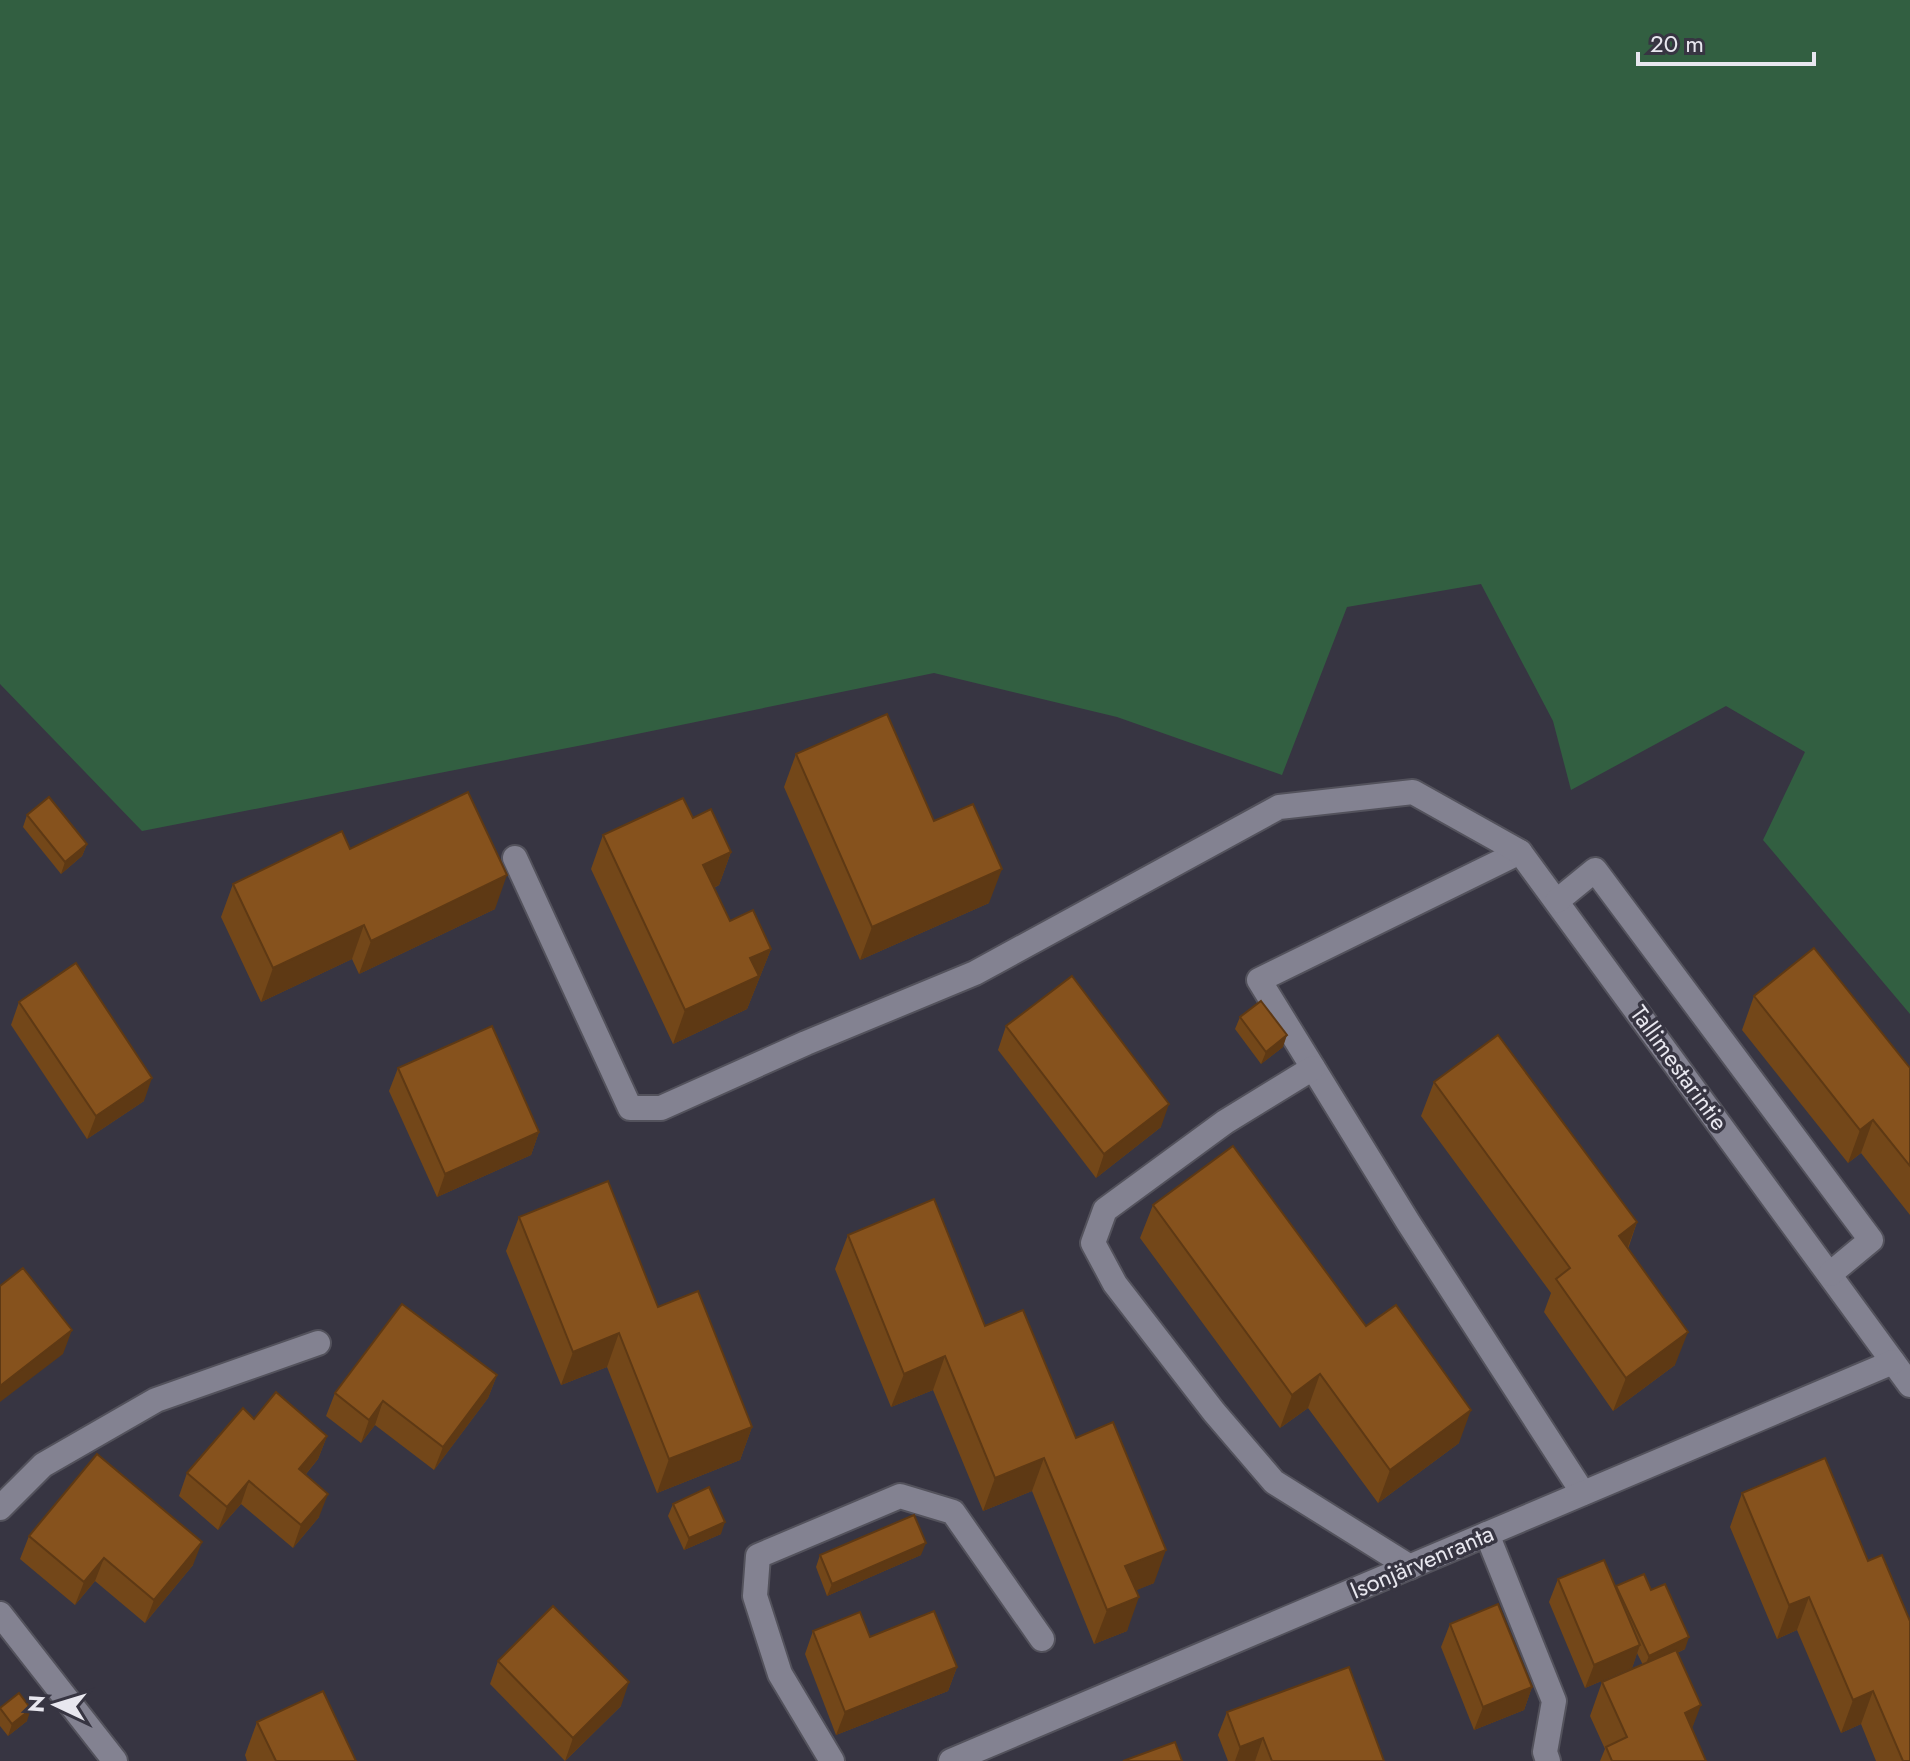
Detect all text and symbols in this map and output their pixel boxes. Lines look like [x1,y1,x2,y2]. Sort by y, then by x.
scale bar [1638,16,1814,66]
text: 20 m [1650,26,1704,61]
street label: Tallimestarintie [1622,998,1737,1137]
street label: Isonjärvenranta [1345,1516,1499,1607]
north arrow [16,1665,96,1745]
text: N [19,1694,53,1713]

